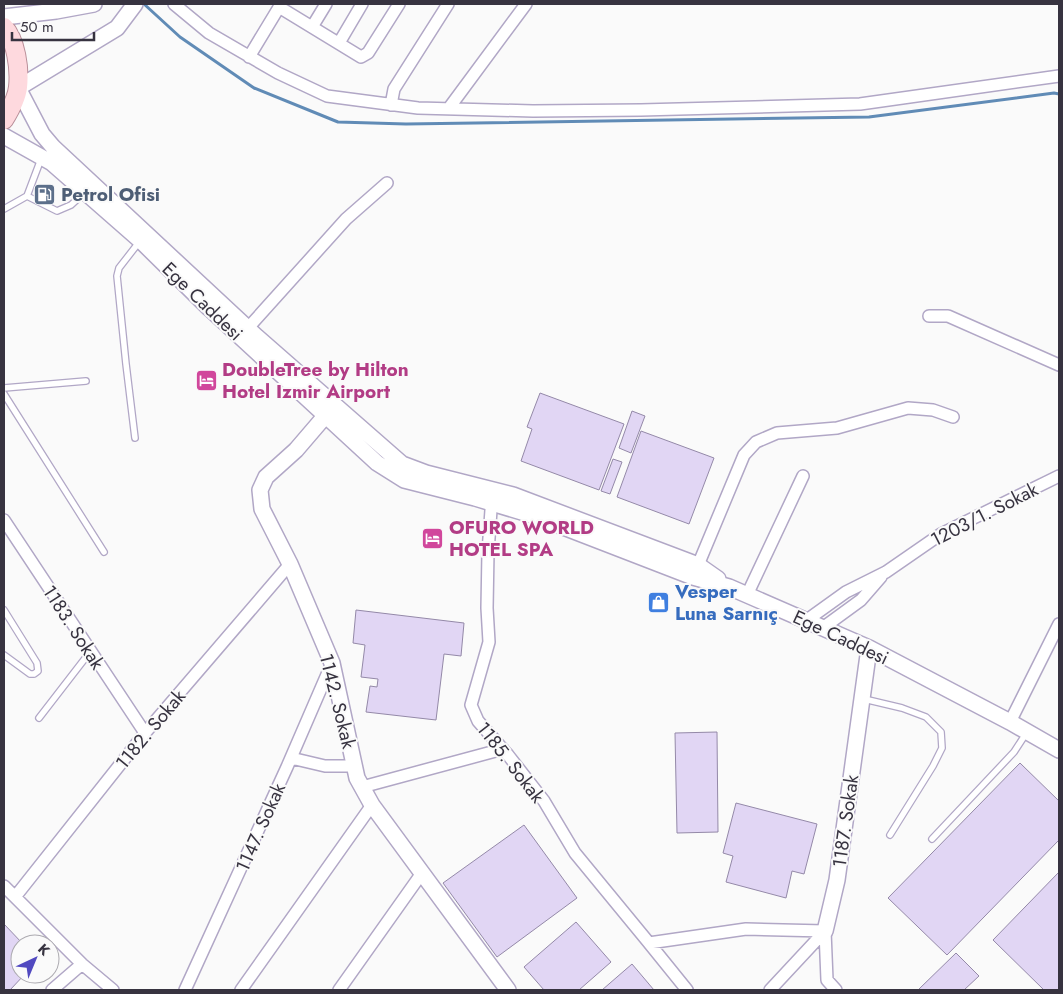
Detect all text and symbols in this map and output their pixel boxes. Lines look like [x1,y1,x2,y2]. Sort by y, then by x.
scale bar [12,10,95,42]
text: 50 m [20,16,54,38]
place label: Petrol Ofisi [61,181,160,208]
fuel station icon: Petrol Ofisi [33,182,57,206]
street label: Ege Caddesi [156,256,249,347]
place label: DoubleTree by Hilton Hotel Izmir Airport [222,356,409,405]
hotel icon: DoubleTree by Hilton Hotel Izmir Airport [194,368,218,392]
street label: 1203/1. Sokak [926,476,1043,553]
place label: OFURO WORLD HOTEL SPA [449,514,594,563]
hotel icon: OFURO WORLD HOTEL SPA [421,526,445,550]
place label: Vesper Luna Sarnıç [674,578,778,627]
street label: 1183. Sokak [36,580,111,675]
shop icon: Vesper Luna Sarnıç [647,590,671,614]
street label: Ege Caddesi [788,603,893,671]
street label: 1142. Sokak [313,651,363,752]
street label: 1182. Sokak [109,683,192,775]
street label: 1185. Sokak [470,716,551,809]
street label: 1187. Sokak [826,772,865,869]
street label: 1147. Sokak [229,778,292,876]
north arrow [10,934,60,984]
text: K [34,939,55,960]

